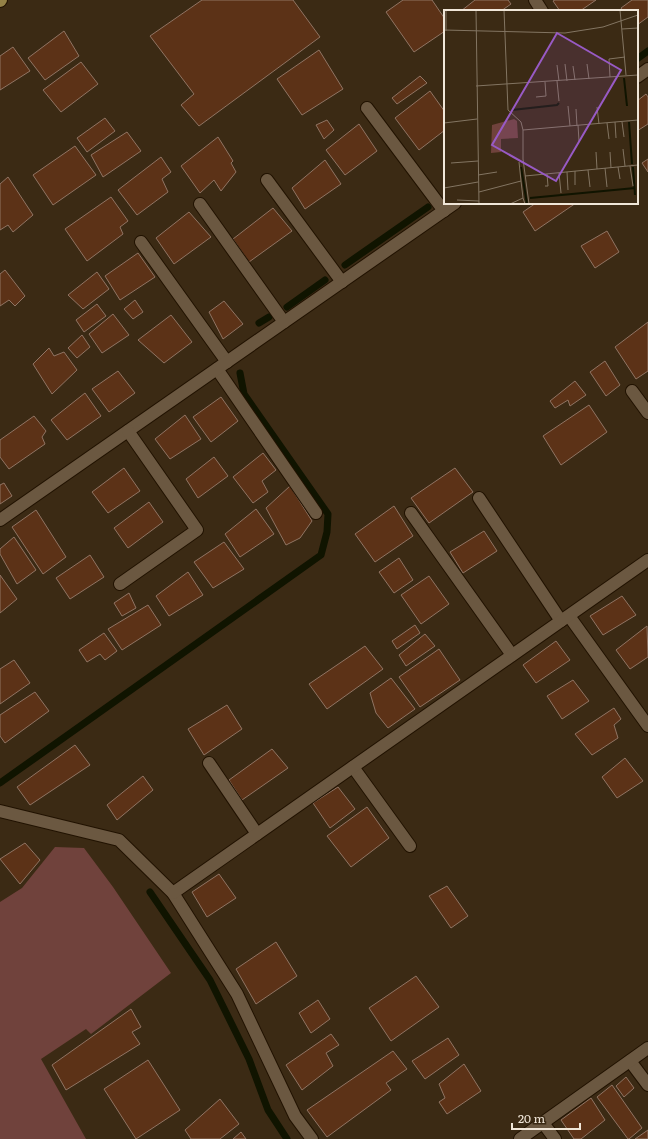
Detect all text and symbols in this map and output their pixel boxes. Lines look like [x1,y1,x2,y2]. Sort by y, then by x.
inset map [444,10,638,204]
scale bar [512,1105,580,1131]
text: 20 m [518,1109,545,1127]

